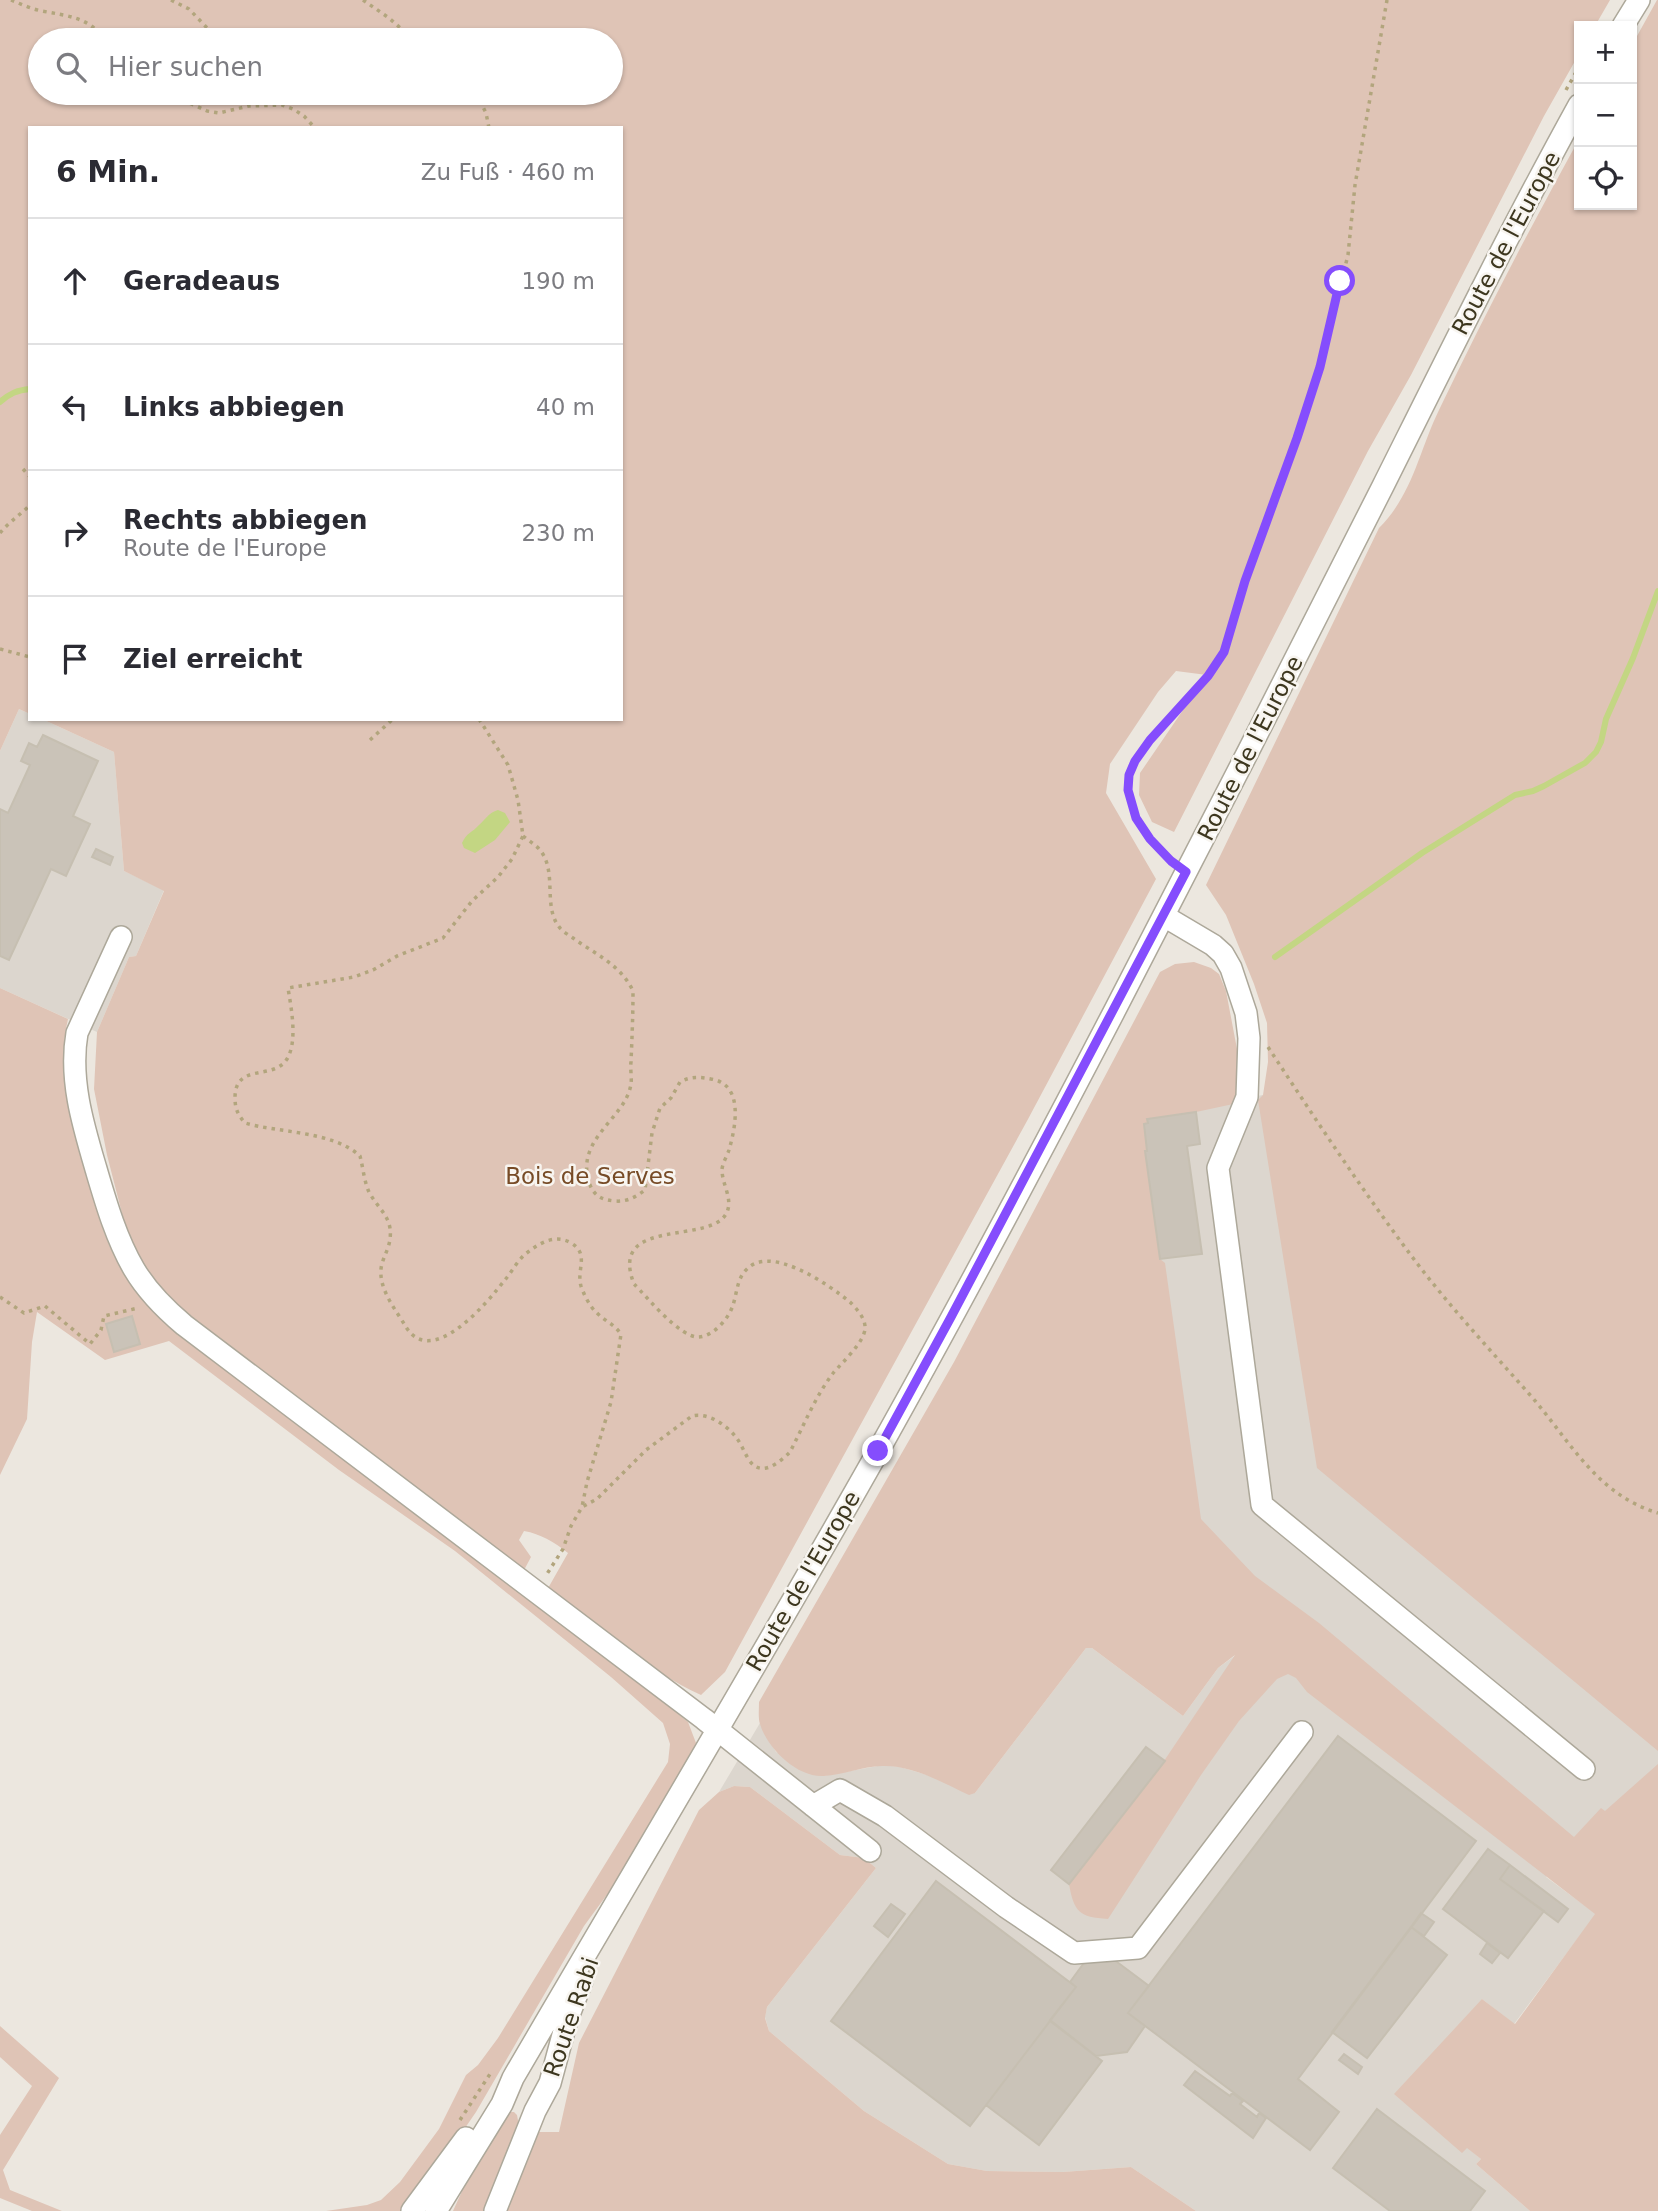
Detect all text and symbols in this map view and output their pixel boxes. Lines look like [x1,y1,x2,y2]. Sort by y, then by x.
map controls [1574,21,1637,210]
button: + [1574,21,1637,84]
search box [28,28,623,105]
icon: search [52,48,90,86]
text: Hier suchen [108,52,263,82]
button: − [1574,84,1637,147]
street label: Route de l'Europe [1447,147,1565,339]
button: locate [1574,147,1637,210]
text: 6 Min. [56,154,160,189]
text: Zu Fuß · 460 m [421,159,595,185]
icon: ahead [56,262,94,300]
route start [1324,265,1355,296]
text: Geradeaus [123,266,280,296]
text: 190 m [521,268,595,294]
icon: left [56,388,94,426]
text: Links abbiegen [123,392,345,422]
text: 40 m [536,394,595,420]
text: Rechts abbiegen [123,505,368,535]
icon: right [56,514,94,552]
text: 230 m [521,520,595,546]
text: Route de l'Europe [123,535,327,561]
icon: arrive [56,640,94,678]
text: Ziel erreicht [123,644,303,674]
street label: Route de l'Europe [1192,651,1308,845]
park label: Bois de Serves [505,1163,675,1189]
route end [862,1435,893,1466]
street label: Route de l'Europe [741,1486,865,1676]
street label: Route Rabi [538,1954,604,2080]

